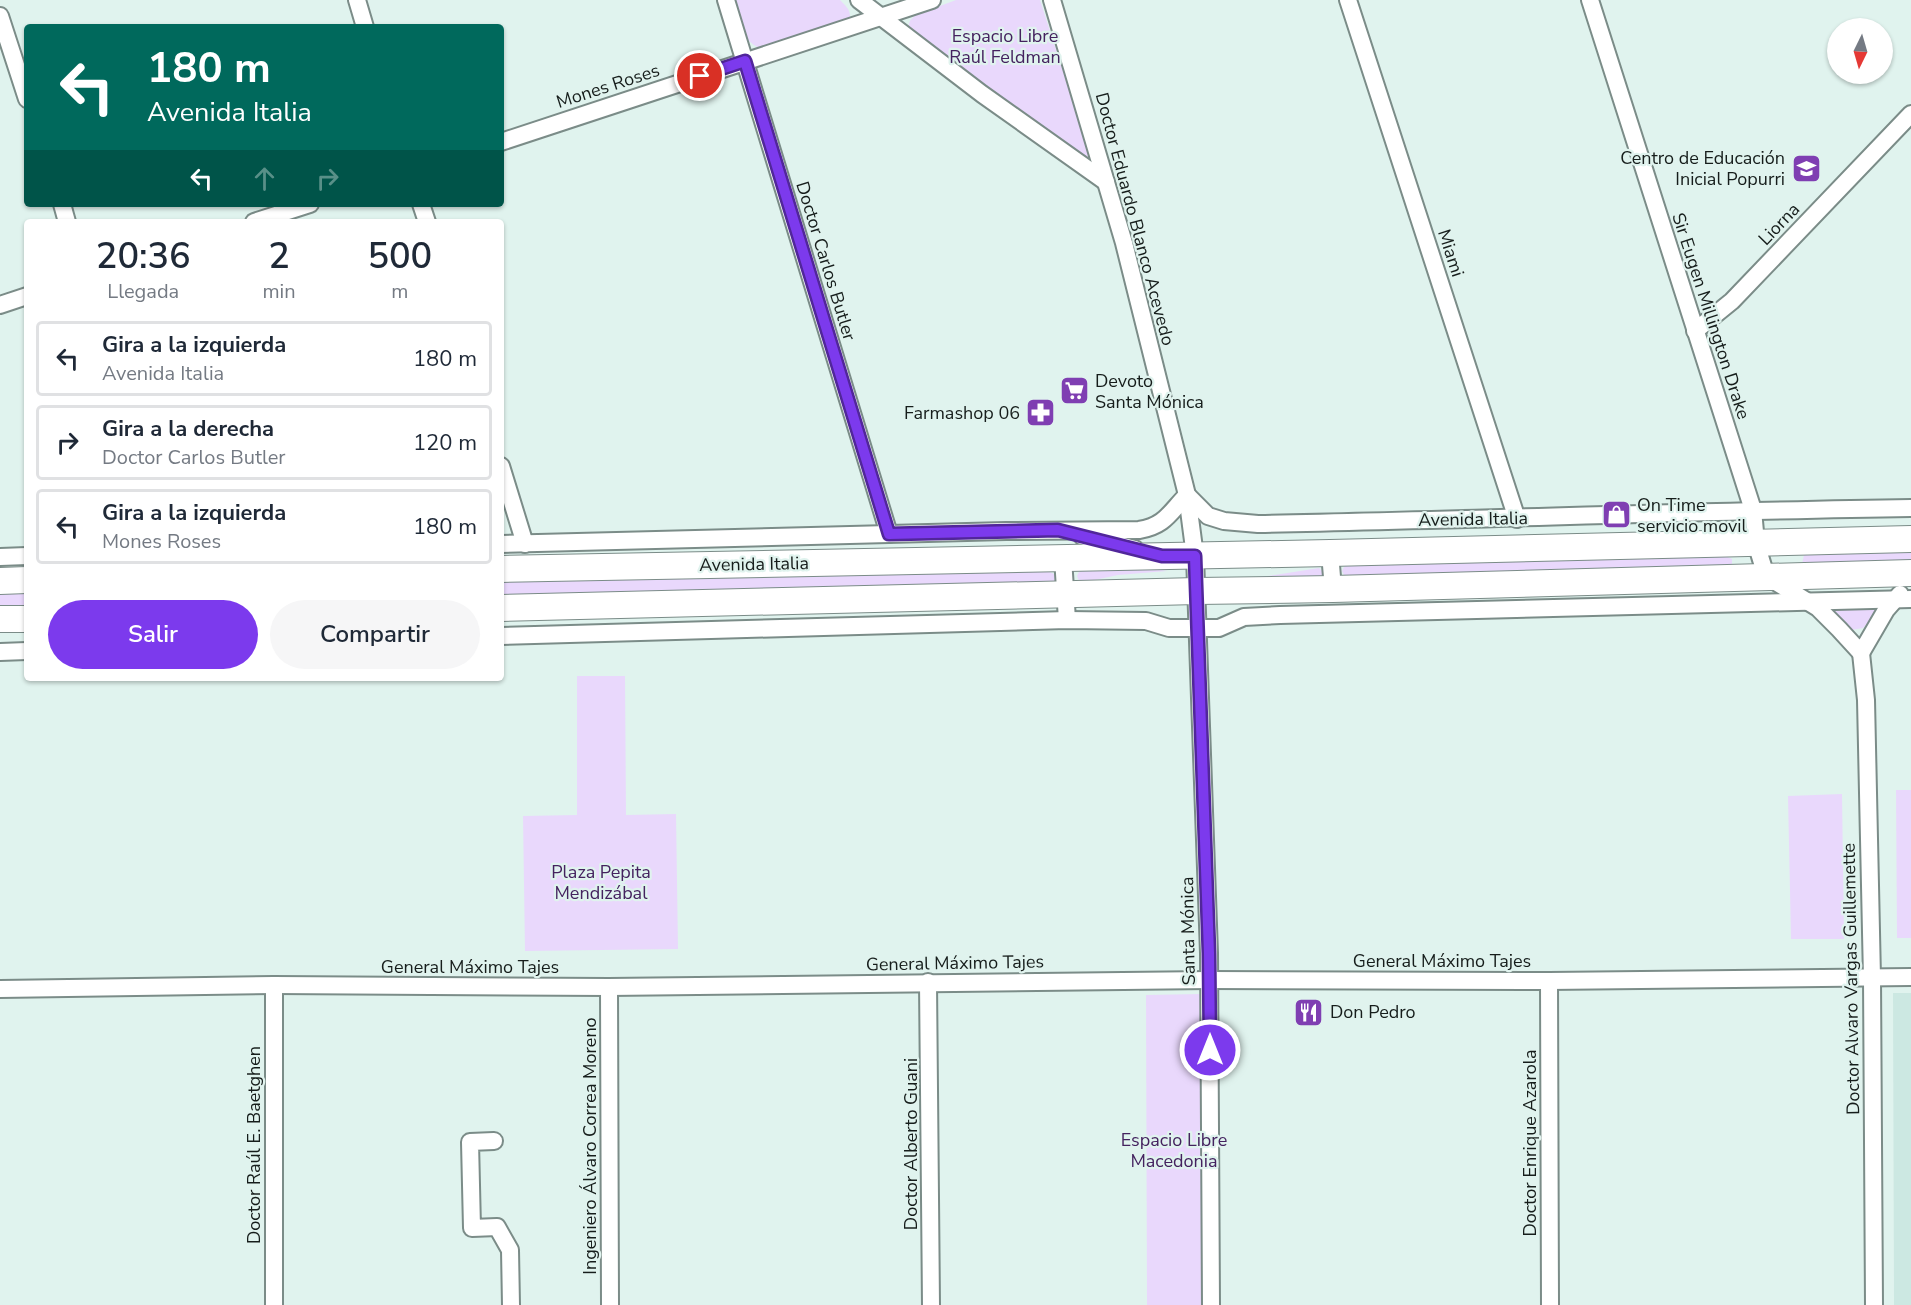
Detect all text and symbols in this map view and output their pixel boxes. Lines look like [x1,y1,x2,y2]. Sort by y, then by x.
north arrow [1827,18,1893,84]
map controls [1827,18,1893,84]
park label: Espacio Libre Raúl Feldman [949,24,1061,69]
text: 180 m [147,40,271,97]
icon: left [48,48,126,126]
pin [674,50,725,101]
street label: Mones Roses [553,58,663,114]
icon: arrive [683,59,716,92]
street label: Doctor Eduardo Blanco Acevedo [1090,90,1180,348]
text: Avenida Italia [147,94,312,131]
place label: Centro de Educación Inicial Popurri [1620,146,1785,191]
school or university icon: Centro de Educación Inicial Popurri [1790,152,1822,184]
icon: left [185,162,218,195]
icon: ahead [248,162,281,195]
icon: right [311,162,344,195]
street label: Doctor Carlos Butler [790,179,862,344]
street label: Liorna [1753,198,1805,250]
street label: Sir Eugen Millington Drake [1666,210,1756,422]
street label: Miami [1432,226,1470,280]
text: 20:36 [96,232,191,281]
text: 2 [268,232,290,281]
text: 500 [367,232,432,281]
text: Llegada [107,278,179,305]
text: min [263,278,296,305]
text: m [391,278,408,305]
text: Gira a la izquierda [102,330,286,360]
icon: left [51,342,84,375]
text: 180 m [413,344,477,374]
text: Avenida Italia [102,360,224,387]
place label: Devoto Santa Mónica [1095,369,1204,414]
supermarket icon: Devoto Santa Mónica [1058,375,1090,407]
pharmacy icon: Farmashop 06 [1025,397,1057,429]
place label: Farmashop 06 [904,401,1020,425]
text: Gira a la derecha [102,414,274,444]
icon: right [51,426,84,459]
text: 120 m [413,428,477,458]
text: Doctor Carlos Butler [102,444,286,471]
place label: On Time servicio movil [1637,493,1748,538]
text: Gira a la izquierda [102,498,286,528]
shop icon: On Time servicio movil [1600,499,1632,531]
street label: Avenida Italia [1418,506,1528,532]
icon: left [51,510,84,543]
text: 180 m [413,512,477,542]
text: Mones Roses [102,528,221,555]
street label: Avenida Italia [699,551,809,577]
button: Salir [48,600,258,669]
button: Compartir [270,600,480,669]
street label: Doctor Alvaro Vargas Guillemette [1837,843,1865,1115]
park label: Plaza Pepita Mendizábal [551,860,651,905]
street label: Santa Mónica [1175,876,1201,986]
street label: General Máximo Tajes [866,949,1044,977]
street label: General Máximo Tajes [1353,949,1531,973]
street label: General Máximo Tajes [381,955,559,979]
restaurant icon: Don Pedro [1293,996,1325,1028]
place label: Don Pedro [1330,1000,1416,1024]
street label: Ingeniero Álvaro Correa Moreno [578,1017,602,1275]
position arrow [1178,1018,1242,1082]
street label: Doctor Raúl E. Baetghen [242,1046,266,1244]
street label: Doctor Enrique Azarola [1518,1049,1542,1237]
street label: Doctor Alberto Guani [899,1058,923,1230]
park label: Espacio Libre Macedonia [1121,1128,1227,1173]

